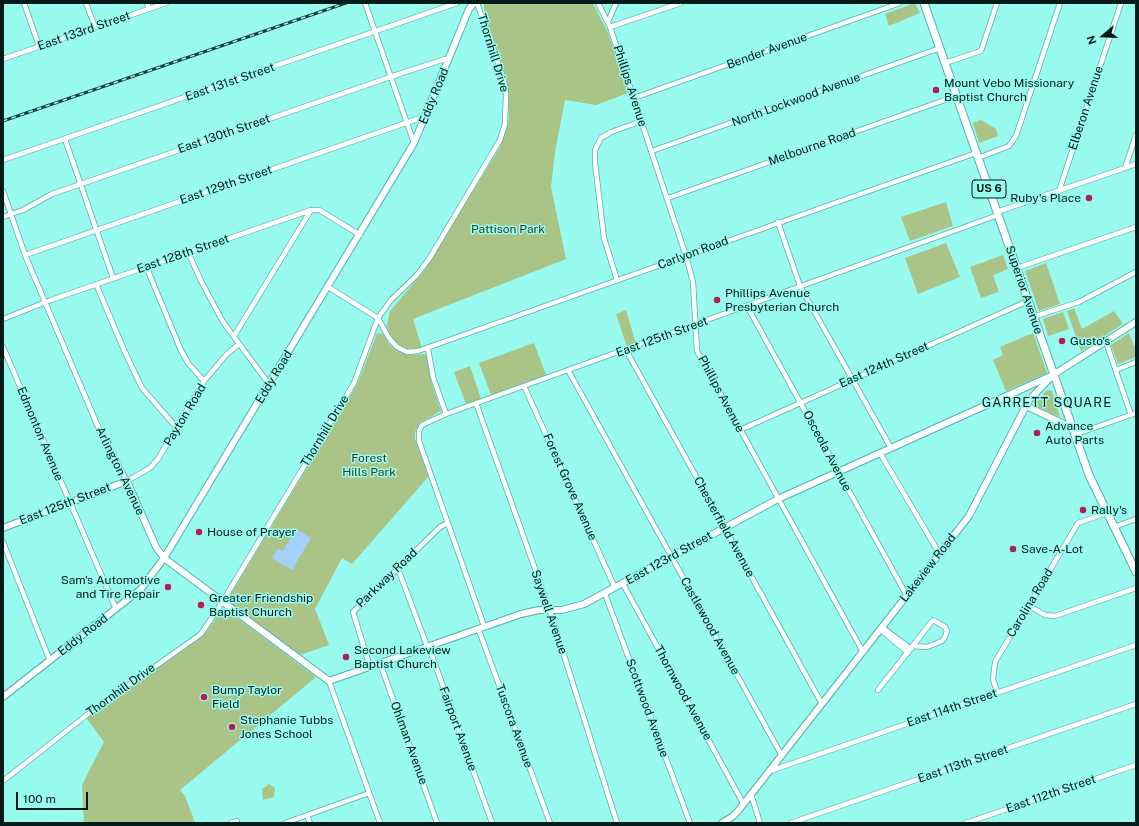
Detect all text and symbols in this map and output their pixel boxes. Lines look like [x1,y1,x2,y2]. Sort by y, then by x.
street label: East 133rd Street [36,8,132,54]
street label: Thornhill Drive [474,12,512,94]
north arrow [1083,16,1123,56]
street label: Bender Avenue [725,30,809,72]
text: N [1085,34,1099,46]
street label: Phillips Avenue [610,43,650,129]
street label: East 131st Street [184,60,276,104]
street label: Elberon Avenue [1066,64,1106,152]
street label: Eddy Road [416,66,452,126]
street label: North Lockwood Avenue [730,70,862,130]
place label: Mount Vebo Missionary Baptist Church [944,76,1074,104]
marker: Mount Vebo Missionary Baptist Church [931,85,941,95]
street label: East 130th Street [176,111,272,157]
street label: Melbourne Road [766,125,858,169]
street label: East 129th Street [178,162,274,208]
road number: US 6 [972,180,1006,198]
place label: Ruby's Place [1010,191,1081,205]
marker: Ruby's Place [1084,193,1094,203]
park label: Pattison Park [471,222,545,236]
street label: East 128th Street [135,231,231,277]
street label: Carlyon Road [656,234,730,272]
street label: Superior Avenue [1002,244,1046,336]
place label: Phillips Avenue Presbyterian Church [725,286,839,314]
marker: Phillips Avenue Presbyterian Church [712,295,722,305]
street label: East 125th Street [614,314,710,360]
place label: Gusto's [1070,334,1110,348]
marker: Gusto's [1057,336,1067,346]
street label: East 124th Street [837,339,931,391]
street label: Eddy Road [253,348,295,406]
street label: Phillips Avenue [695,353,747,435]
street label: Payton Road [161,381,209,449]
street label: Edmonton Avenue [14,385,66,483]
street label: Thornhill Drive [298,393,352,469]
district label: GARRETT SQUARE [982,395,1112,411]
street label: Osceola Avenue [800,408,854,494]
place label: Advance Auto Parts [1045,419,1104,447]
street label: Arlington Avenue [92,424,148,518]
marker: Advance Auto Parts [1032,428,1042,438]
street label: Forest Grove Avenue [540,431,600,543]
park label: Forest Hills Park [342,451,396,479]
street label: Chesterfield Avenue [690,474,758,580]
street label: East 125th Street [17,480,113,528]
place label: Rally's [1091,503,1127,517]
marker: Rally's [1078,505,1088,515]
place label: House of Prayer [207,525,296,539]
marker: House of Prayer [194,527,204,537]
street label: East 123rd Street [623,528,715,588]
street label: Lakeview Road [897,531,959,605]
place label: Save-A-Lot [1021,542,1083,556]
marker: Save-A-Lot [1008,544,1018,554]
street label: Parkway Road [354,545,420,611]
street label: Carolina Road [1004,566,1056,640]
street label: Saywell Avenue [528,568,570,656]
place label: Sam's Automotive and Tire Repair [61,573,160,601]
street label: Castlewood Avenue [677,575,743,677]
marker: Sam's Automotive and Tire Repair [163,582,173,592]
place label: Greater Friendship Baptist Church [209,591,313,619]
marker: Greater Friendship Baptist Church [196,600,206,610]
street label: Eddy Road [55,611,111,659]
place label: Second Lakeview Baptist Church [354,643,451,671]
street label: Thornwood Avenue [651,643,715,743]
marker: Second Lakeview Baptist Church [341,652,351,662]
street label: Scottwood Avenue [622,657,672,759]
street label: Thornhill Drive [84,660,158,720]
street label: Tuscora Avenue [492,682,536,770]
place label: Bump Taylor Field [212,683,282,711]
street label: Fairport Avenue [436,685,480,773]
street label: East 114th Street [905,686,999,730]
marker: Bump Taylor Field [199,692,209,702]
street label: Ohlman Avenue [387,700,431,786]
place label: Stephanie Tubbs Jones School [240,713,333,741]
marker: Stephanie Tubbs Jones School [227,722,237,732]
street label: East 113th Street [916,742,1010,786]
street label: East 112th Street [1004,772,1098,816]
scale bar [18,784,90,810]
text: 100 m [23,792,56,806]

